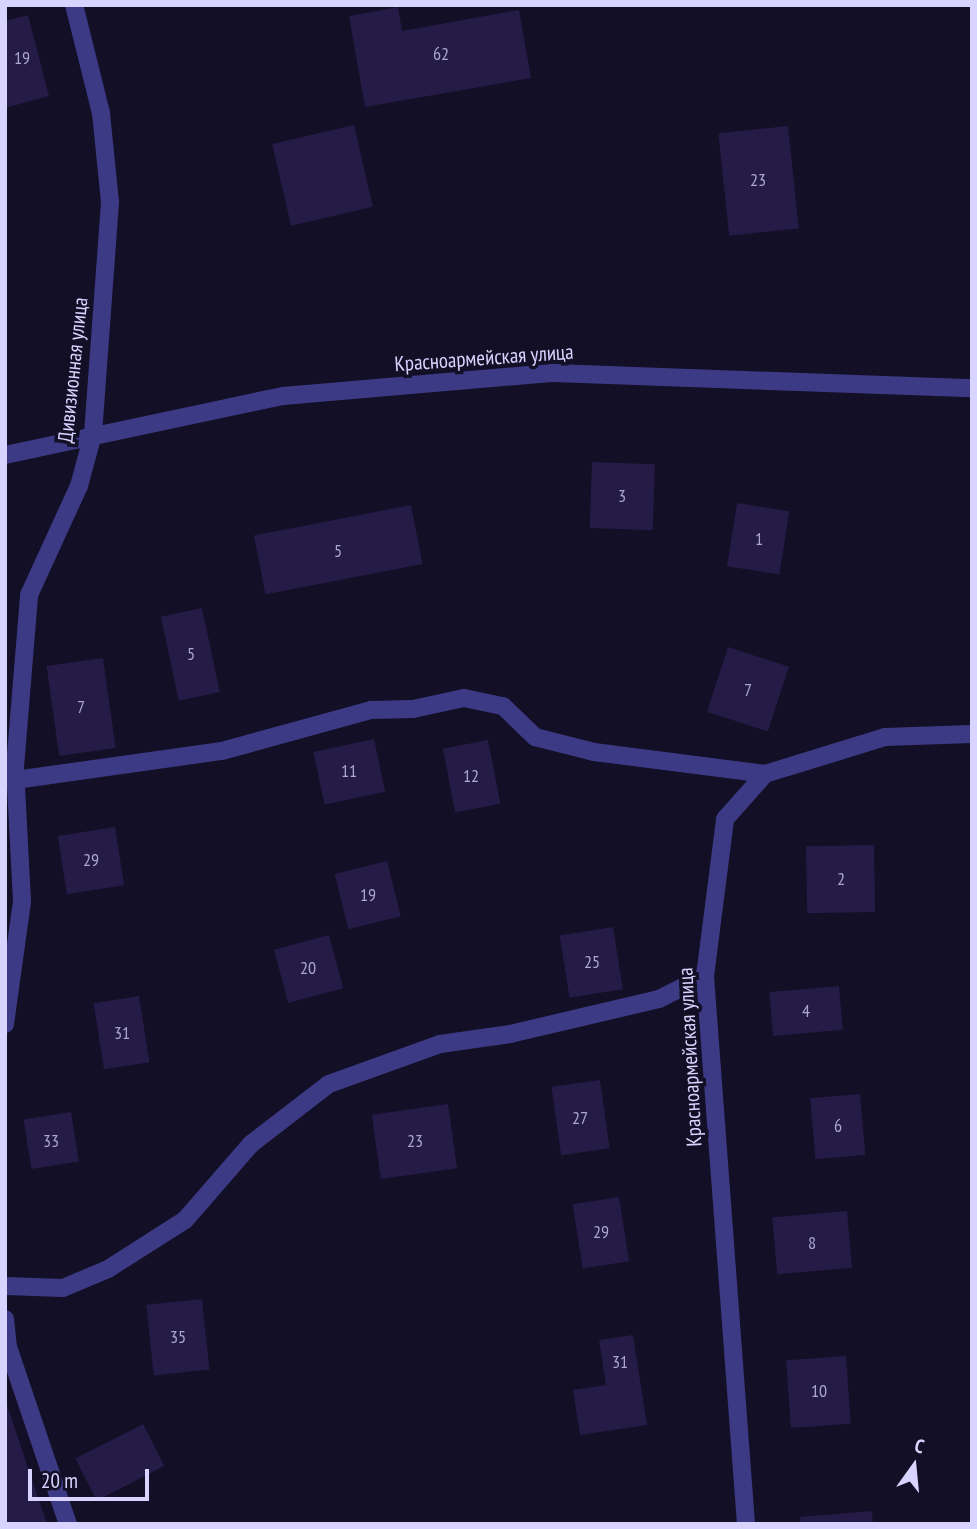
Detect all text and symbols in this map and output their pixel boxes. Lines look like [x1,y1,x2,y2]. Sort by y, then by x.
house number: 62 [433,43,449,65]
house number: 19 [14,47,30,69]
house number: 23 [750,169,766,191]
street label: Дивизионная улица [53,296,93,444]
street label: Красноармейская улица [394,339,574,377]
house number: 3 [618,485,626,507]
house number: 1 [755,528,763,550]
house number: 5 [334,540,342,562]
house number: 5 [187,643,195,665]
house number: 7 [744,679,752,701]
house number: 7 [77,696,85,718]
house number: 11 [341,760,357,782]
house number: 12 [463,765,479,787]
house number: 29 [83,849,99,871]
house number: 2 [837,868,845,890]
house number: 19 [360,884,376,906]
house number: 25 [584,951,600,973]
house number: 20 [300,957,316,979]
street label: Красноармейская улица [673,967,707,1147]
house number: 4 [802,1000,810,1022]
house number: 31 [114,1022,130,1044]
house number: 27 [572,1107,588,1129]
house number: 6 [834,1115,842,1137]
house number: 33 [43,1130,59,1152]
house number: 23 [407,1130,423,1152]
house number: 29 [593,1221,609,1243]
house number: 8 [808,1232,816,1254]
house number: 35 [170,1326,186,1348]
house number: 31 [612,1351,628,1373]
house number: 10 [811,1380,827,1402]
north arrow [879,1431,949,1501]
text: С [912,1433,927,1458]
scale bar [32,1456,152,1500]
text: 20 m [41,1467,78,1494]

